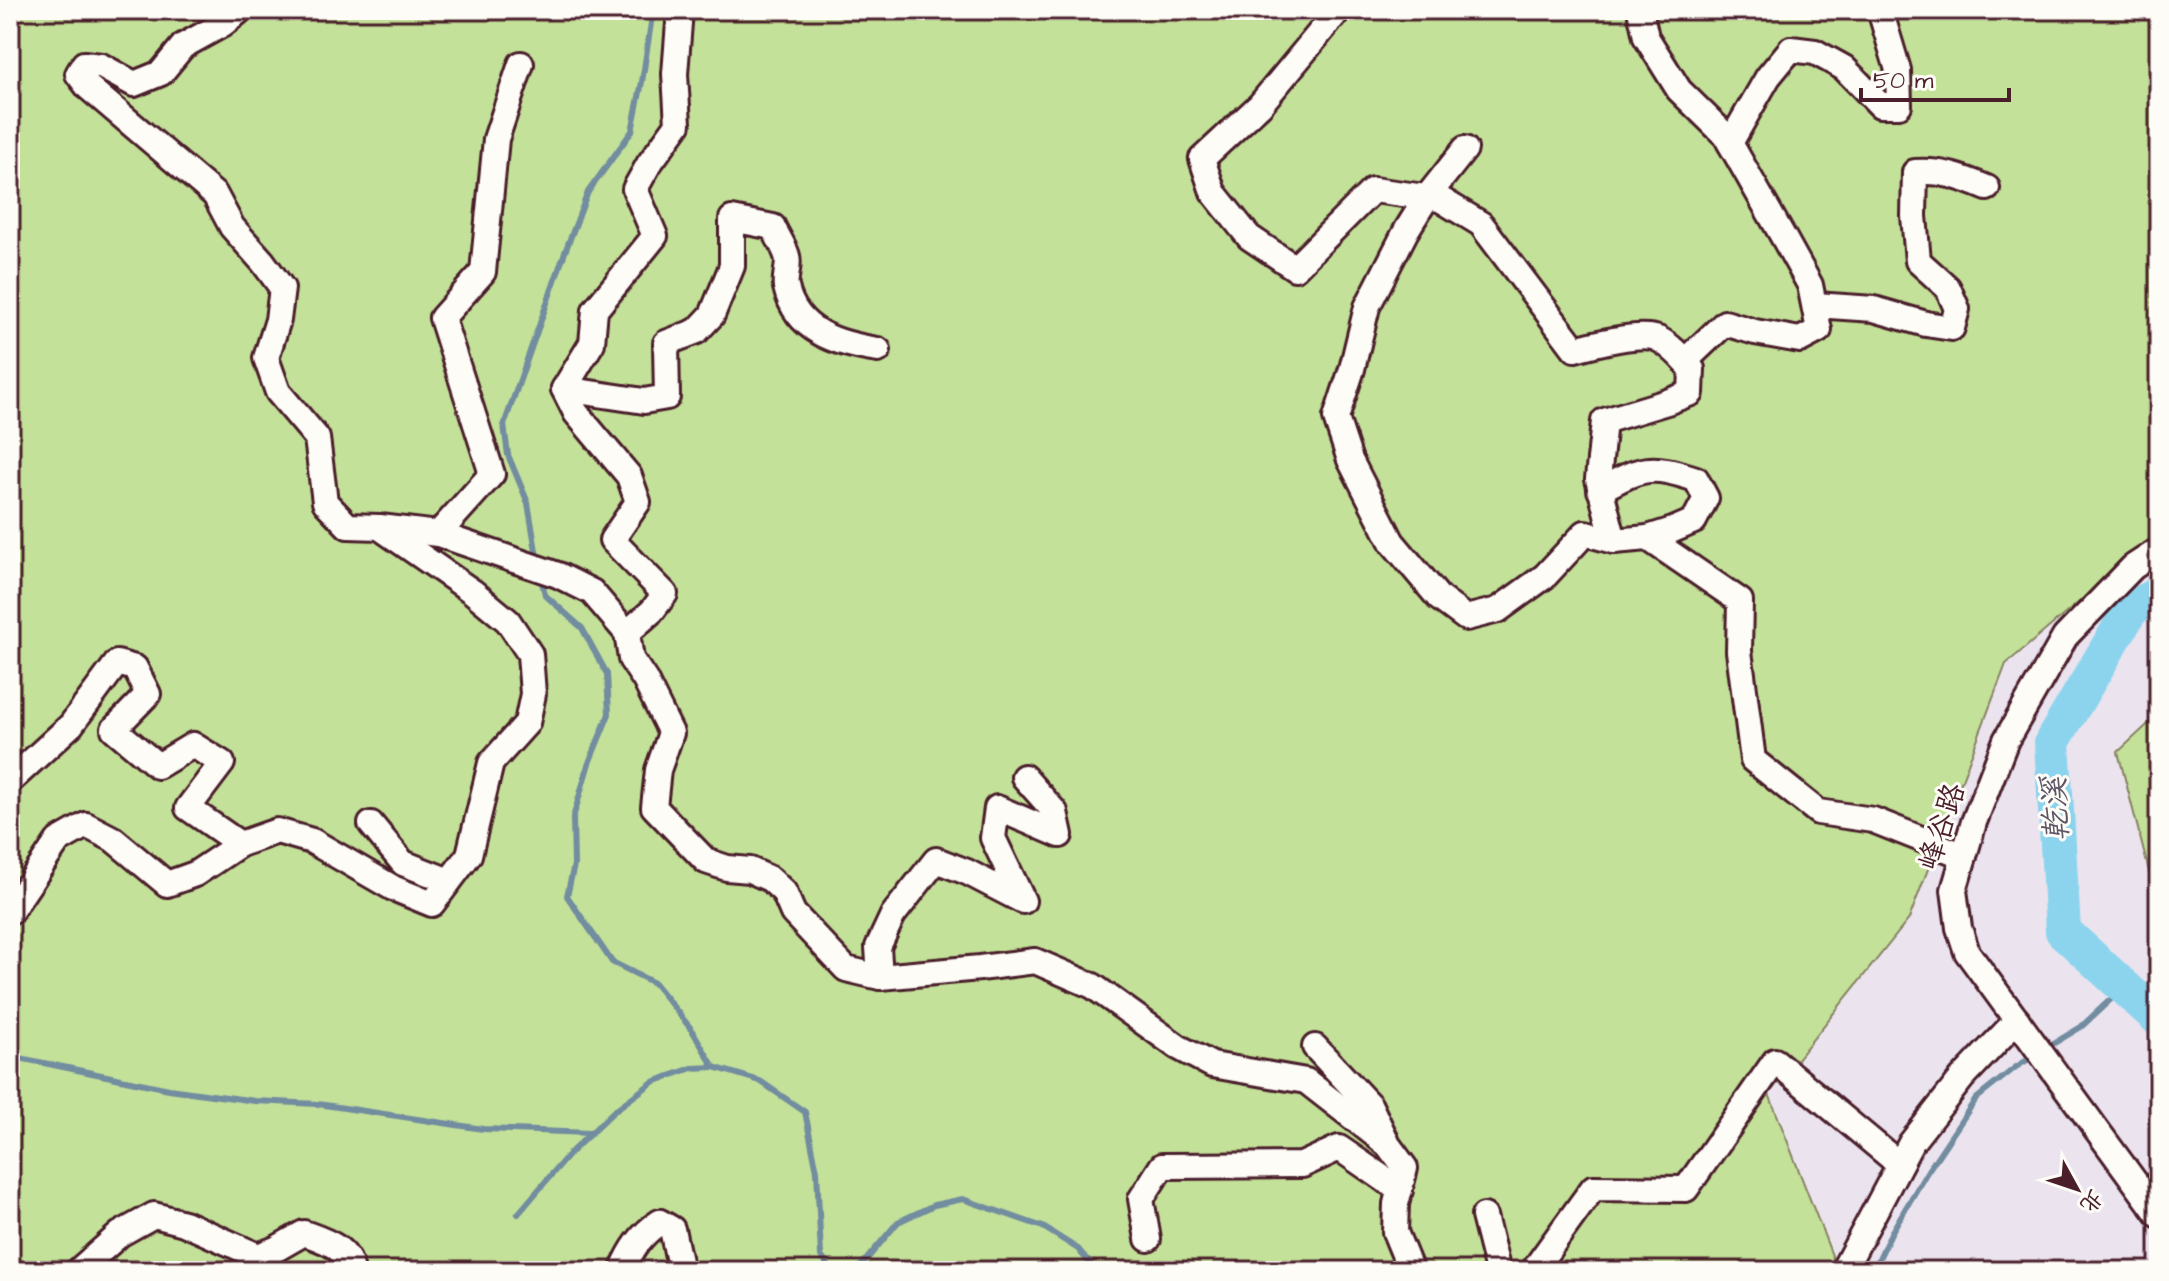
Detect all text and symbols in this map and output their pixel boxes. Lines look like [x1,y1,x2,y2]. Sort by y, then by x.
scale bar [1861,52,2009,102]
text: 50 m [1873,64,1934,98]
water label: 乾溪 [2032,774,2080,842]
street label: 峰谷路 [1908,778,1976,876]
north arrow [2037,1149,2117,1229]
text: 北 [2072,1182,2110,1219]

